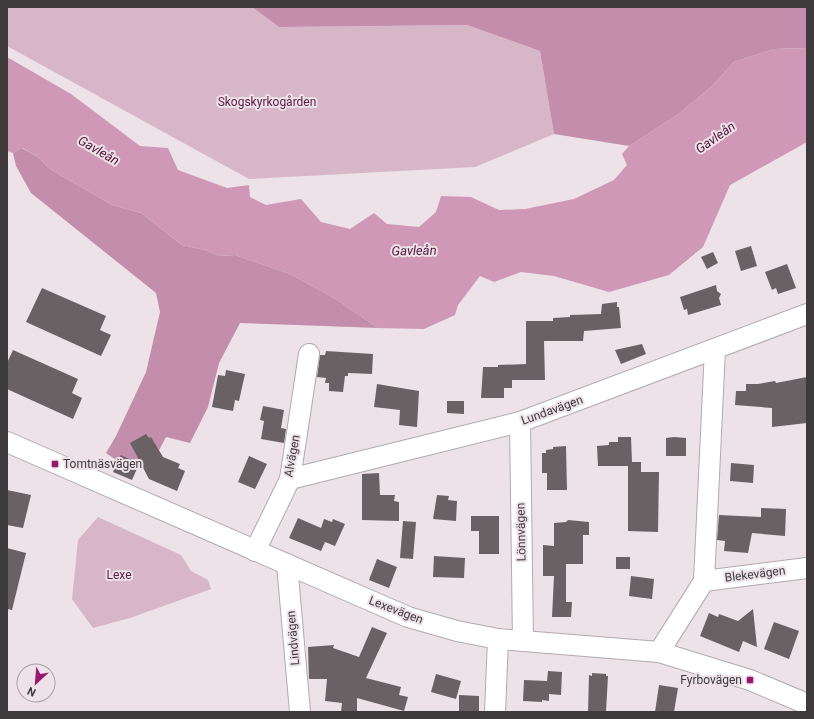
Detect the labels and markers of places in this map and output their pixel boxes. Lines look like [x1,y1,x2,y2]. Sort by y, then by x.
place label: Tomtnäsvägen [63,457,142,471]
marker: Tomtnäsvägen [50,459,60,469]
place label: Fyrbovägen [680,673,742,687]
marker: Fyrbovägen [745,675,755,685]

